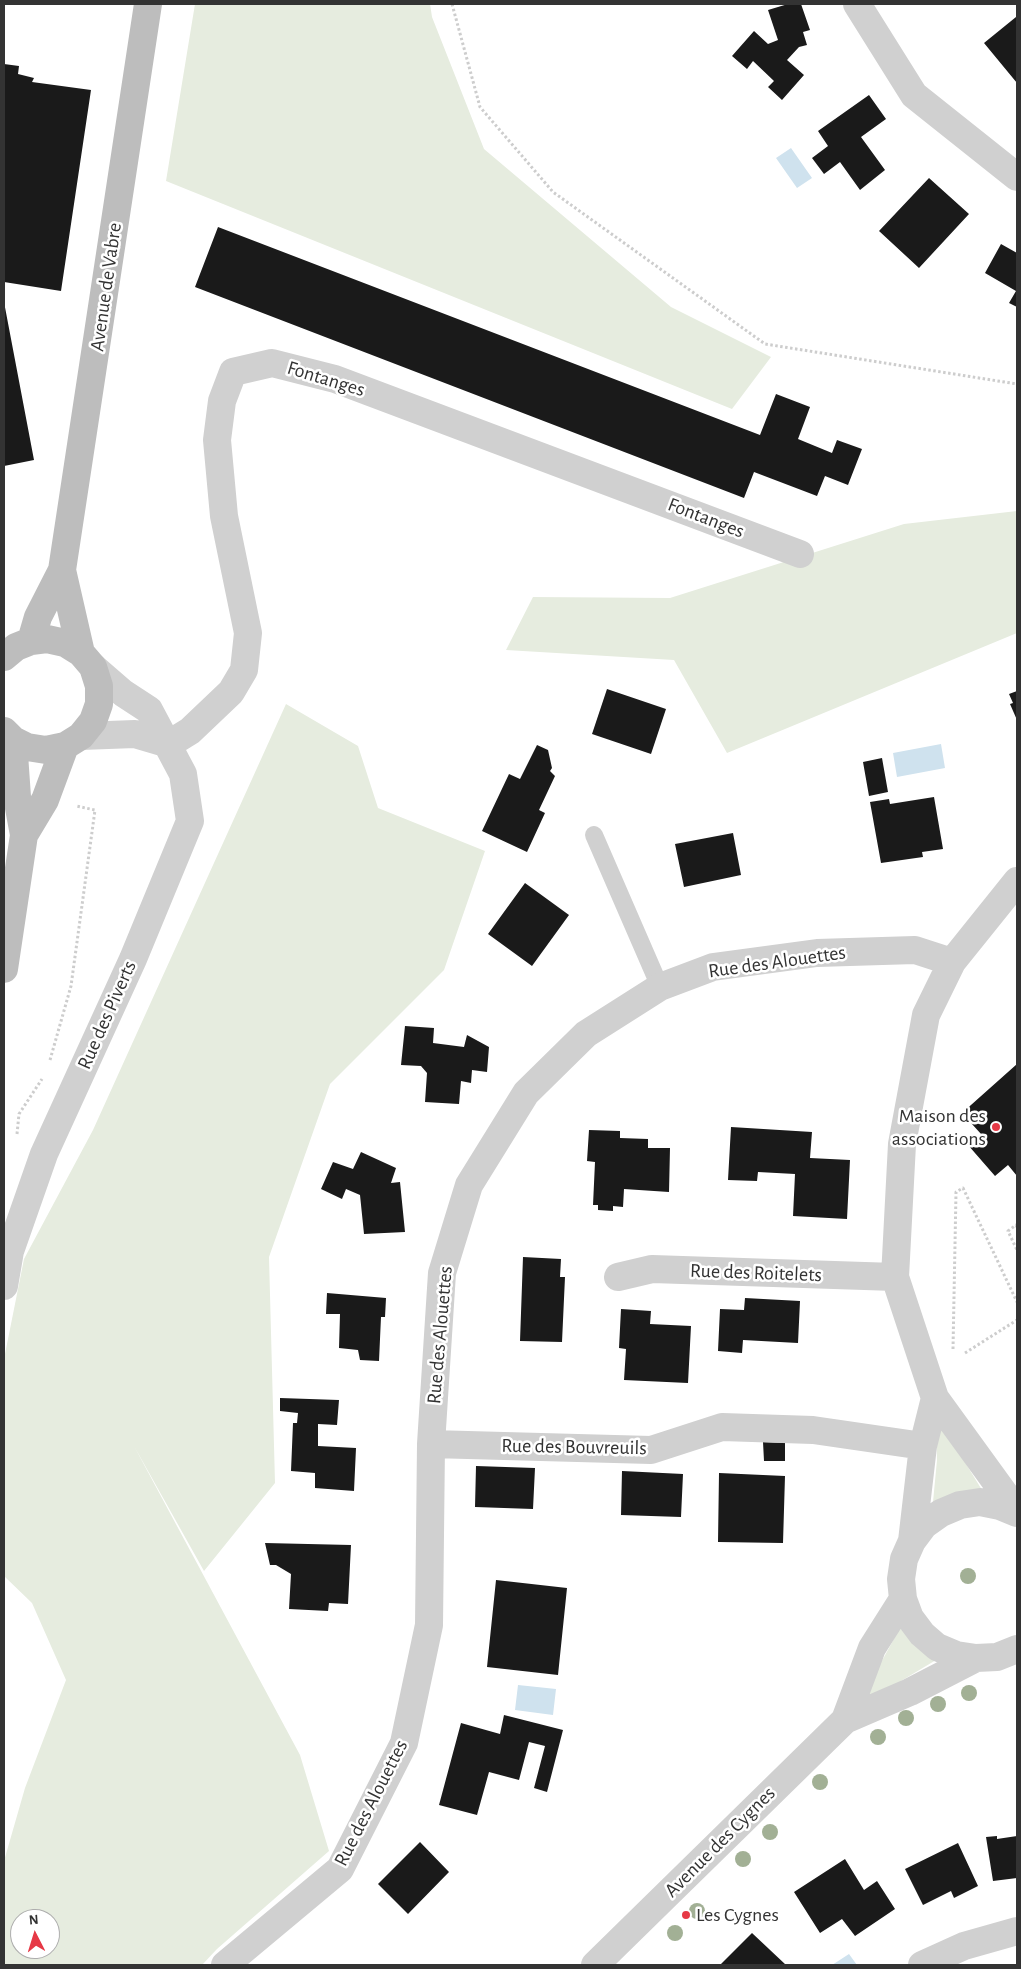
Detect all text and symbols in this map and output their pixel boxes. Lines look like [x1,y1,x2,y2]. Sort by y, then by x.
street label: Avenue de Vabre [85,221,127,353]
street label: Fontanges [284,356,368,402]
street label: Fontanges [664,492,748,544]
street label: Rue des Alouettes [707,940,847,984]
street label: Rue des Piverts [72,957,142,1073]
place label: Maison des associations [892,1104,986,1151]
marker: Maison des associations [990,1121,1002,1133]
street label: Rue des Roitelets [690,1259,822,1287]
street label: Rue des Alouettes [422,1265,458,1405]
street label: Rue des Bouvreuils [501,1434,647,1460]
street label: Rue des Alouettes [329,1736,413,1870]
street label: Avenue des Cygnes [660,1782,780,1902]
place label: Les Cygnes [696,1903,779,1927]
north arrow [10,1909,60,1959]
marker: Les Cygnes [680,1909,692,1921]
text: N [28,1913,39,1927]

